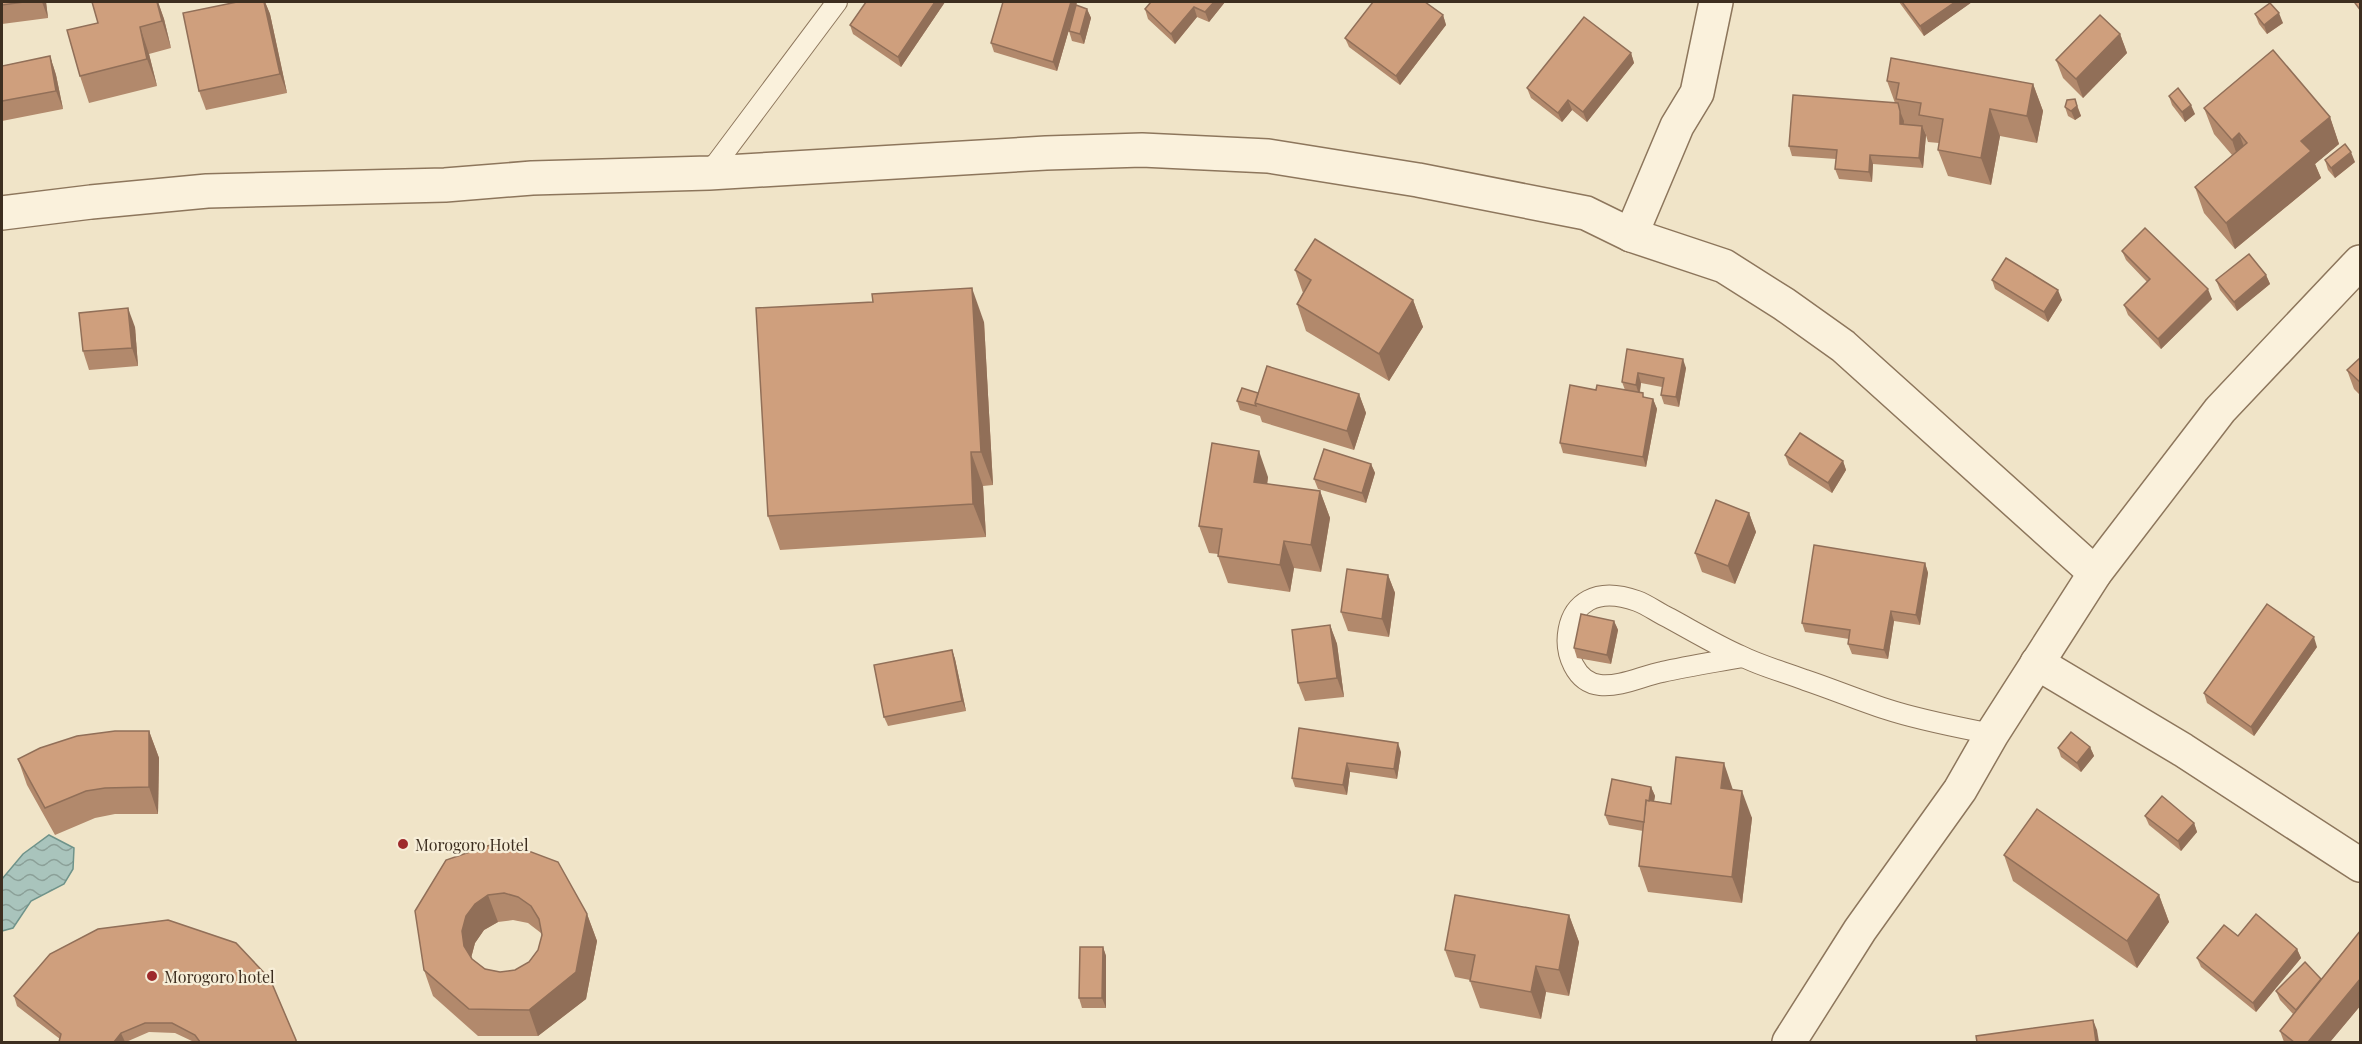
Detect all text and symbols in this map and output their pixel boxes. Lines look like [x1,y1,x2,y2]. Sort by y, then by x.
place label: Morogoro Hotel [415,834,529,855]
marker: Morogoro Hotel [396,837,410,851]
place label: Morogoro hotel [164,966,275,987]
marker: Morogoro hotel [145,969,159,983]

